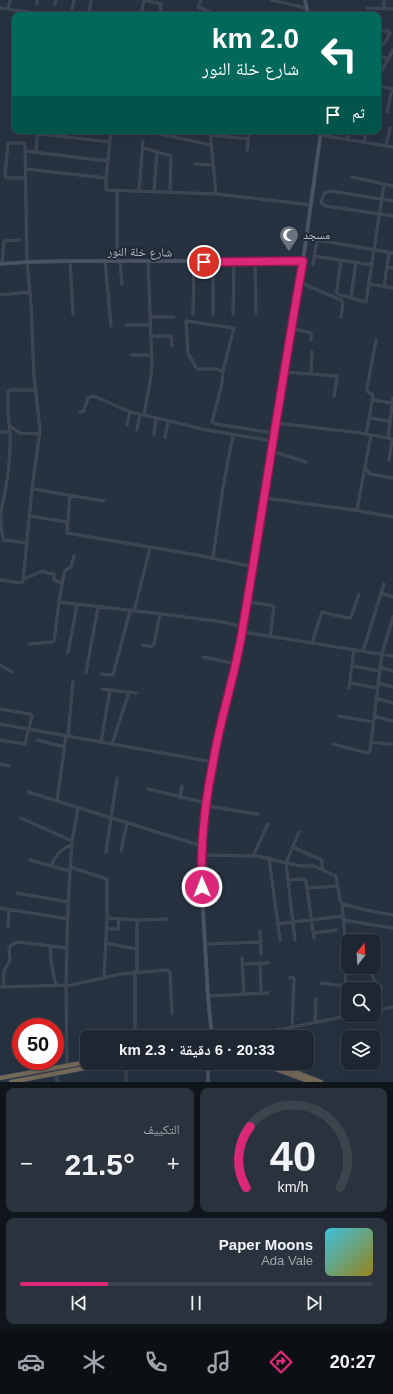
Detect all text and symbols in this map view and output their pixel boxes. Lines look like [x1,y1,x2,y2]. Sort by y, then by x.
text: 2.0 km [212,23,299,54]
icon: left [313,28,365,80]
text: شارع خلة النور [202,59,299,79]
icon: arrive [322,104,344,126]
text: ثم [352,104,365,121]
mosque icon: مسجد [278,224,300,252]
place label: مسجد [303,228,330,242]
street label: شارع خلة النور [107,244,173,261]
pin [187,245,221,279]
icon: arrive [193,251,215,273]
position arrow [181,866,223,908]
north arrow [341,934,381,974]
map controls [341,934,381,1070]
button: search [341,982,381,1022]
speed limit sign: 50 [12,1018,64,1070]
button: layers [341,1030,381,1070]
text: 20:33 · 6 دقيقة · 2.3 km [119,1041,275,1058]
text: التكييف [143,1122,180,1137]
text: 40 [270,1133,316,1180]
text: 21.5° [65,1148,135,1181]
text: − [20,1151,33,1176]
text: + [167,1151,179,1176]
text: km/h [278,1179,309,1195]
text: Paper Moons [219,1236,313,1253]
text: Ada Vale [261,1253,313,1268]
icon: previous [68,1292,90,1314]
icon: pause [185,1292,207,1314]
icon: next [303,1292,325,1314]
icon: car [17,1348,45,1376]
icon: climate [80,1348,108,1376]
icon: phone [142,1348,170,1376]
icon: music [205,1348,233,1376]
icon: directions [267,1348,295,1376]
text: 20:27 [330,1352,376,1372]

